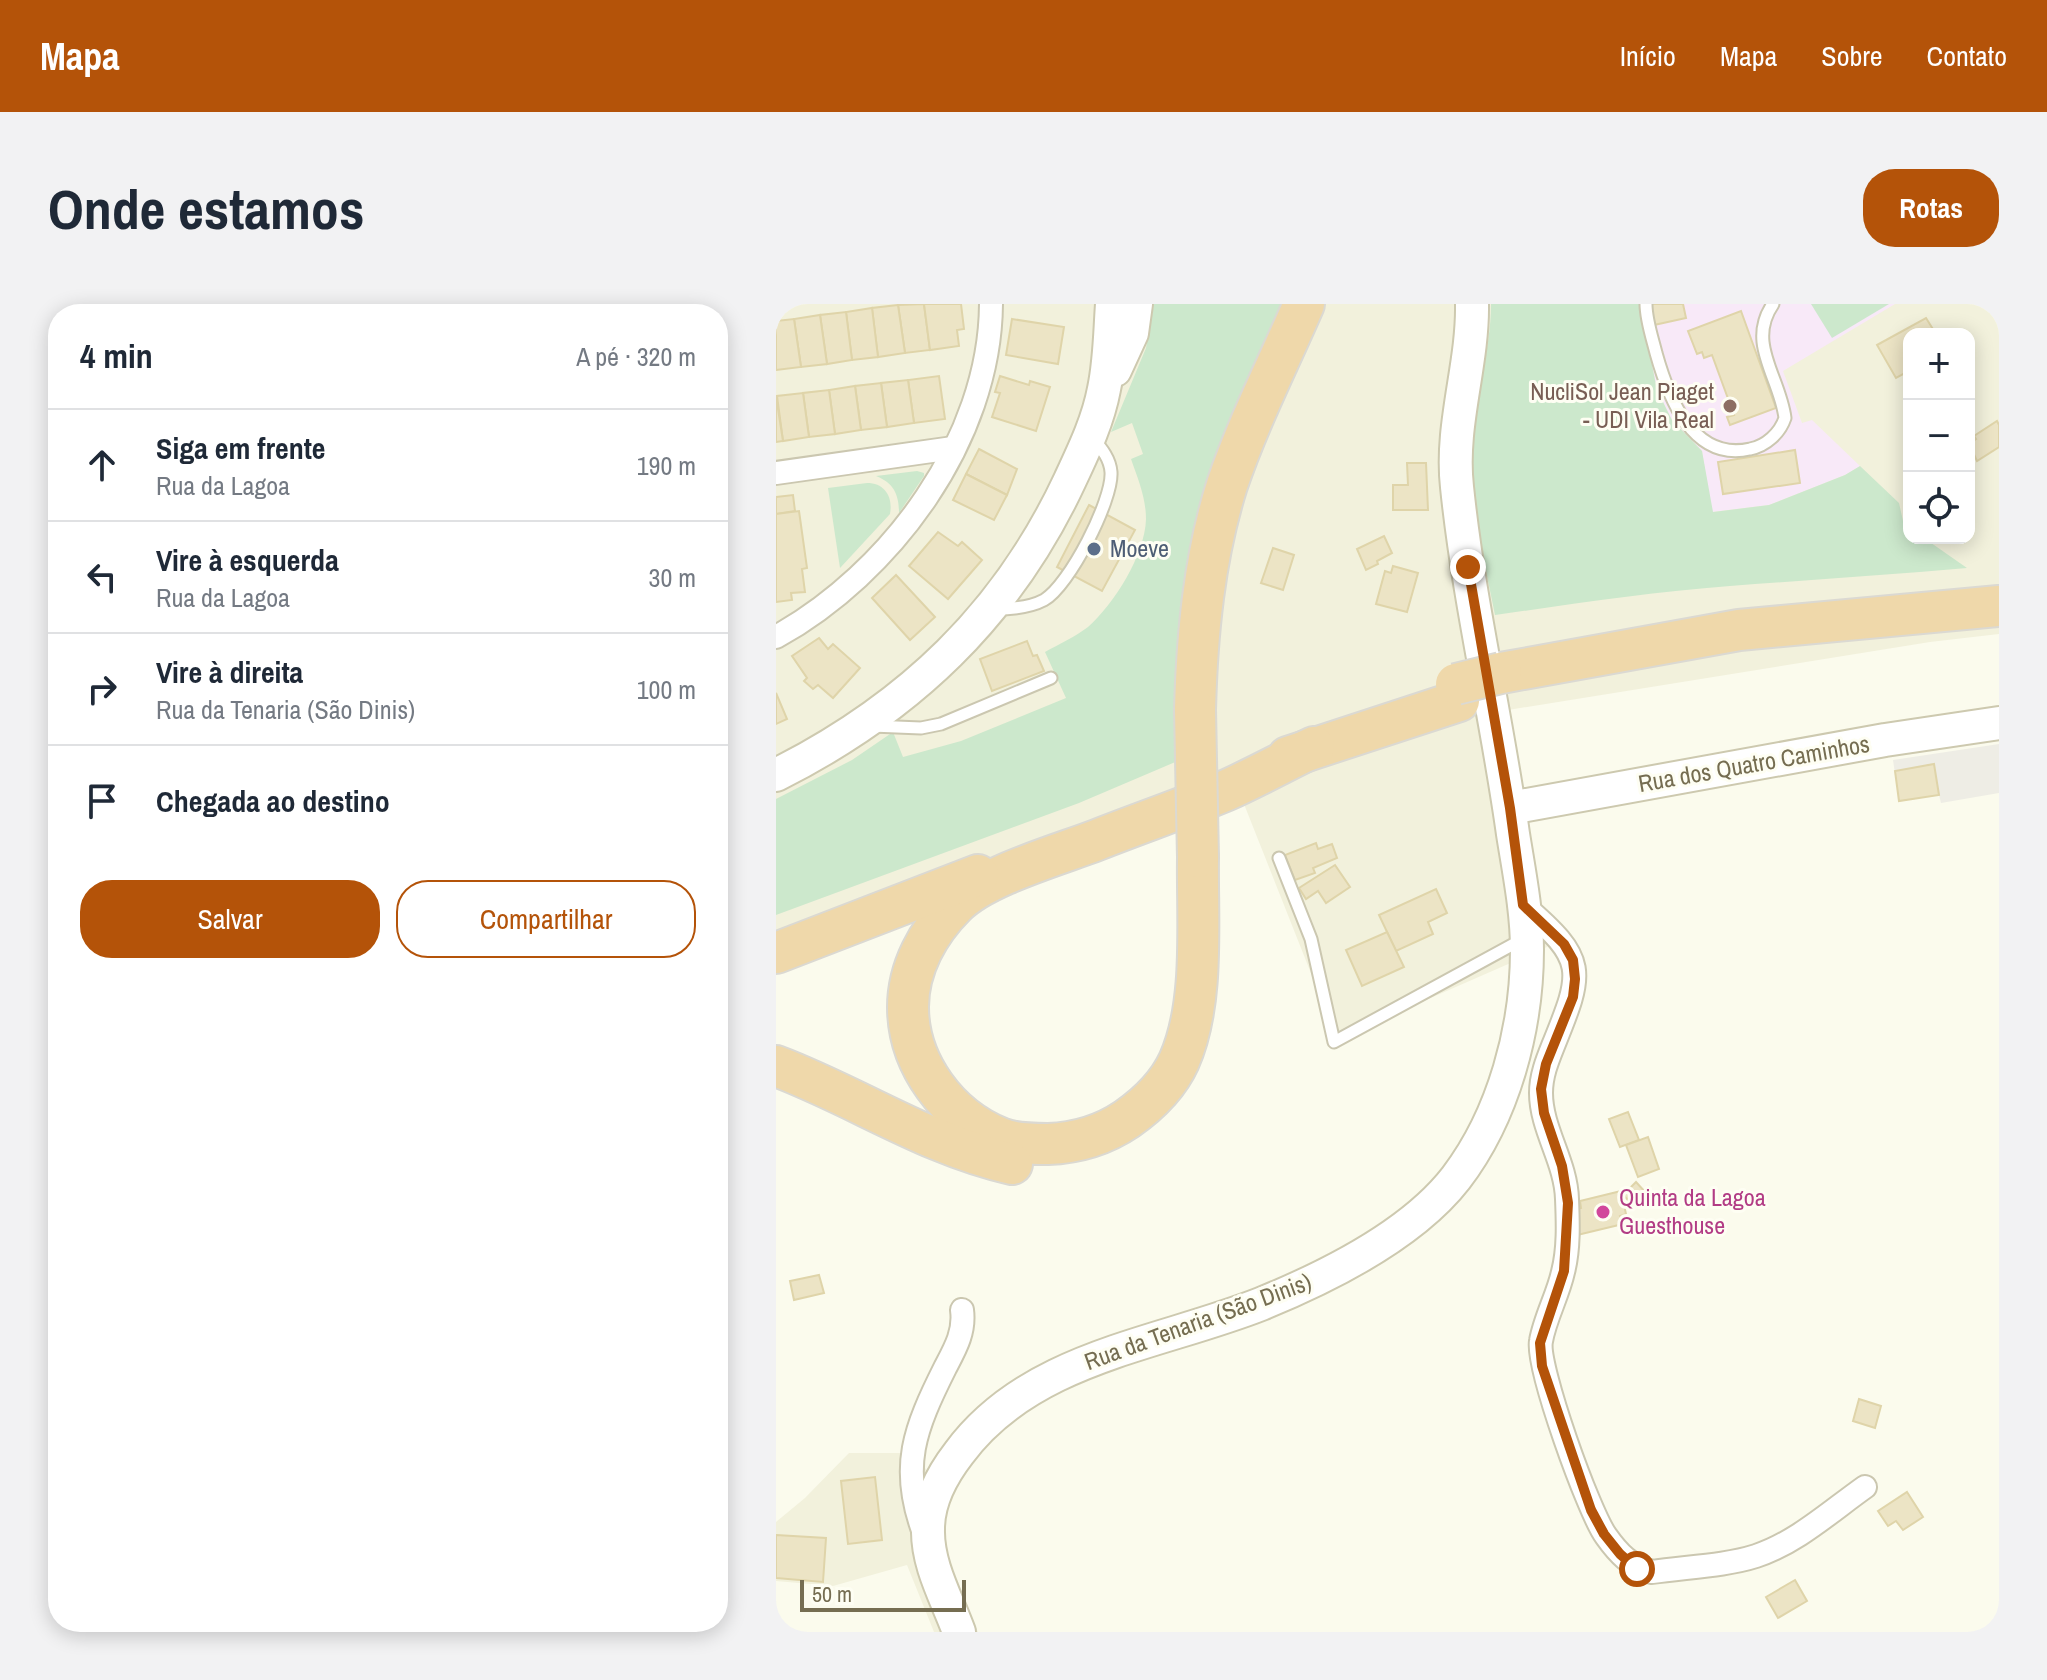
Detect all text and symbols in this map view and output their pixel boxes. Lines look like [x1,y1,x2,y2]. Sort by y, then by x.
text: Mapa [40,31,120,82]
text: Início [1620,37,1676,75]
text: Mapa [1720,37,1777,75]
text: Sobre [1821,37,1883,75]
text: Contato [1927,37,2007,75]
button: Rotas [1863,169,1999,247]
text: Onde estamos [48,171,364,246]
map controls [1903,328,1975,544]
button: + [1903,328,1975,400]
text: 4 min [80,333,153,379]
text: A pé · 320 m [576,339,696,374]
place label: NucliSol Jean Piaget - UDI Vila Real [1530,375,1715,435]
marker: NucliSol Jean Piaget - UDI Vila Real [1721,397,1739,415]
button: − [1903,400,1975,472]
text: Siga em frente [156,428,326,468]
icon: ahead [80,443,124,487]
text: 190 m [637,448,696,483]
text: Rua da Lagoa [156,468,290,503]
button: locate [1903,472,1975,544]
place label: Moeve [1110,532,1169,564]
text: Vire à esquerda [156,540,339,580]
marker: Moeve [1085,540,1103,558]
route end [1450,549,1486,585]
icon: left [80,555,124,599]
text: 30 m [649,560,696,595]
text: Rua da Lagoa [156,580,290,615]
text: Vire à direita [156,652,303,692]
icon: right [80,667,124,711]
text: 100 m [637,672,696,707]
text: Rua da Tenaria (São Dinis) [156,692,415,727]
street label: Rua dos Quatro Caminhos [1636,727,1872,799]
icon: arrive [80,779,124,823]
text: Chegada ao destino [156,781,390,821]
button: Salvar [80,880,380,958]
button: Compartilhar [396,880,696,958]
place label: Quinta da Lagoa Guesthouse [1619,1181,1766,1241]
marker: Quinta da Lagoa Guesthouse [1594,1203,1612,1221]
street label: Rua da Tenaria (São Dinis) [1080,1265,1316,1377]
route start [1619,1551,1655,1587]
scale bar [800,1576,966,1612]
text: 50 m [812,1579,852,1609]

